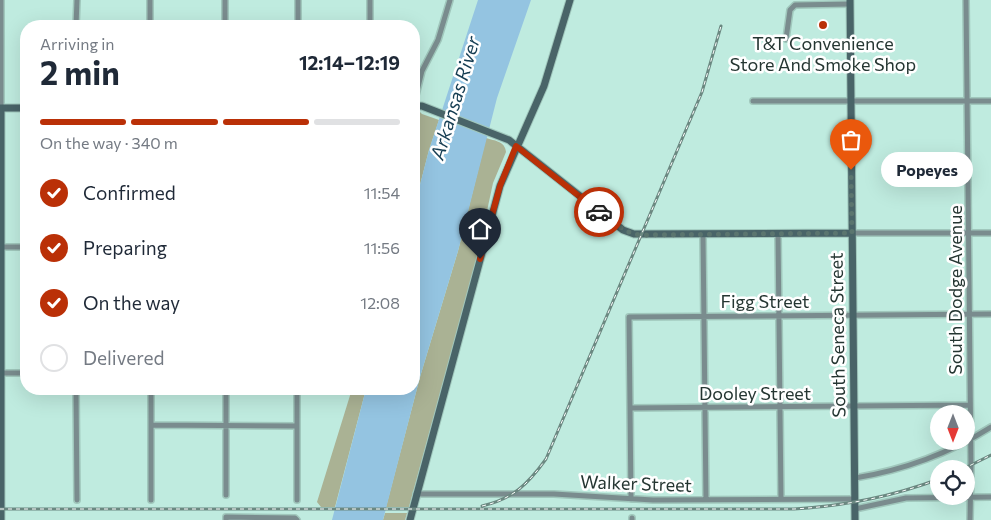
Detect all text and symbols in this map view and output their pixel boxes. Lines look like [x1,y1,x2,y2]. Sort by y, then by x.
marker: T&T Convenience Store And Smoke Shop [817,19,829,31]
water label: Arkansas River [425,32,485,163]
place label: T&T Convenience Store And Smoke Shop [730,32,916,75]
text: Arriving in [40,34,114,53]
text: 12:14–12:19 [299,51,400,74]
text: 2 min [40,52,120,92]
pin [830,119,872,170]
icon: bag [837,126,865,154]
text: On the way · 340 m [40,133,178,152]
callout: Popeyes [881,152,974,188]
text: Popeyes [896,160,958,179]
icon: check [40,179,68,207]
text: Confirmed [83,181,176,204]
text: 11:54 [364,183,400,202]
courier [574,187,624,237]
icon: car [585,198,613,226]
street label: South Dodge Avenue [944,205,966,375]
pin [459,208,501,259]
icon: home [466,215,494,243]
icon: check [40,234,68,262]
text: Preparing [83,236,167,259]
text: 11:56 [364,238,400,257]
street label: South Seneca Street [825,252,849,418]
icon: check [40,289,68,317]
street label: Figg Street [721,290,809,312]
text: On the way [83,291,180,314]
text: 12:08 [360,293,400,312]
text: Delivered [83,346,164,369]
street label: Dooley Street [699,382,811,404]
north arrow [930,405,975,450]
map controls [930,405,975,505]
button: locate [930,460,975,505]
street label: Walker Street [580,470,692,496]

